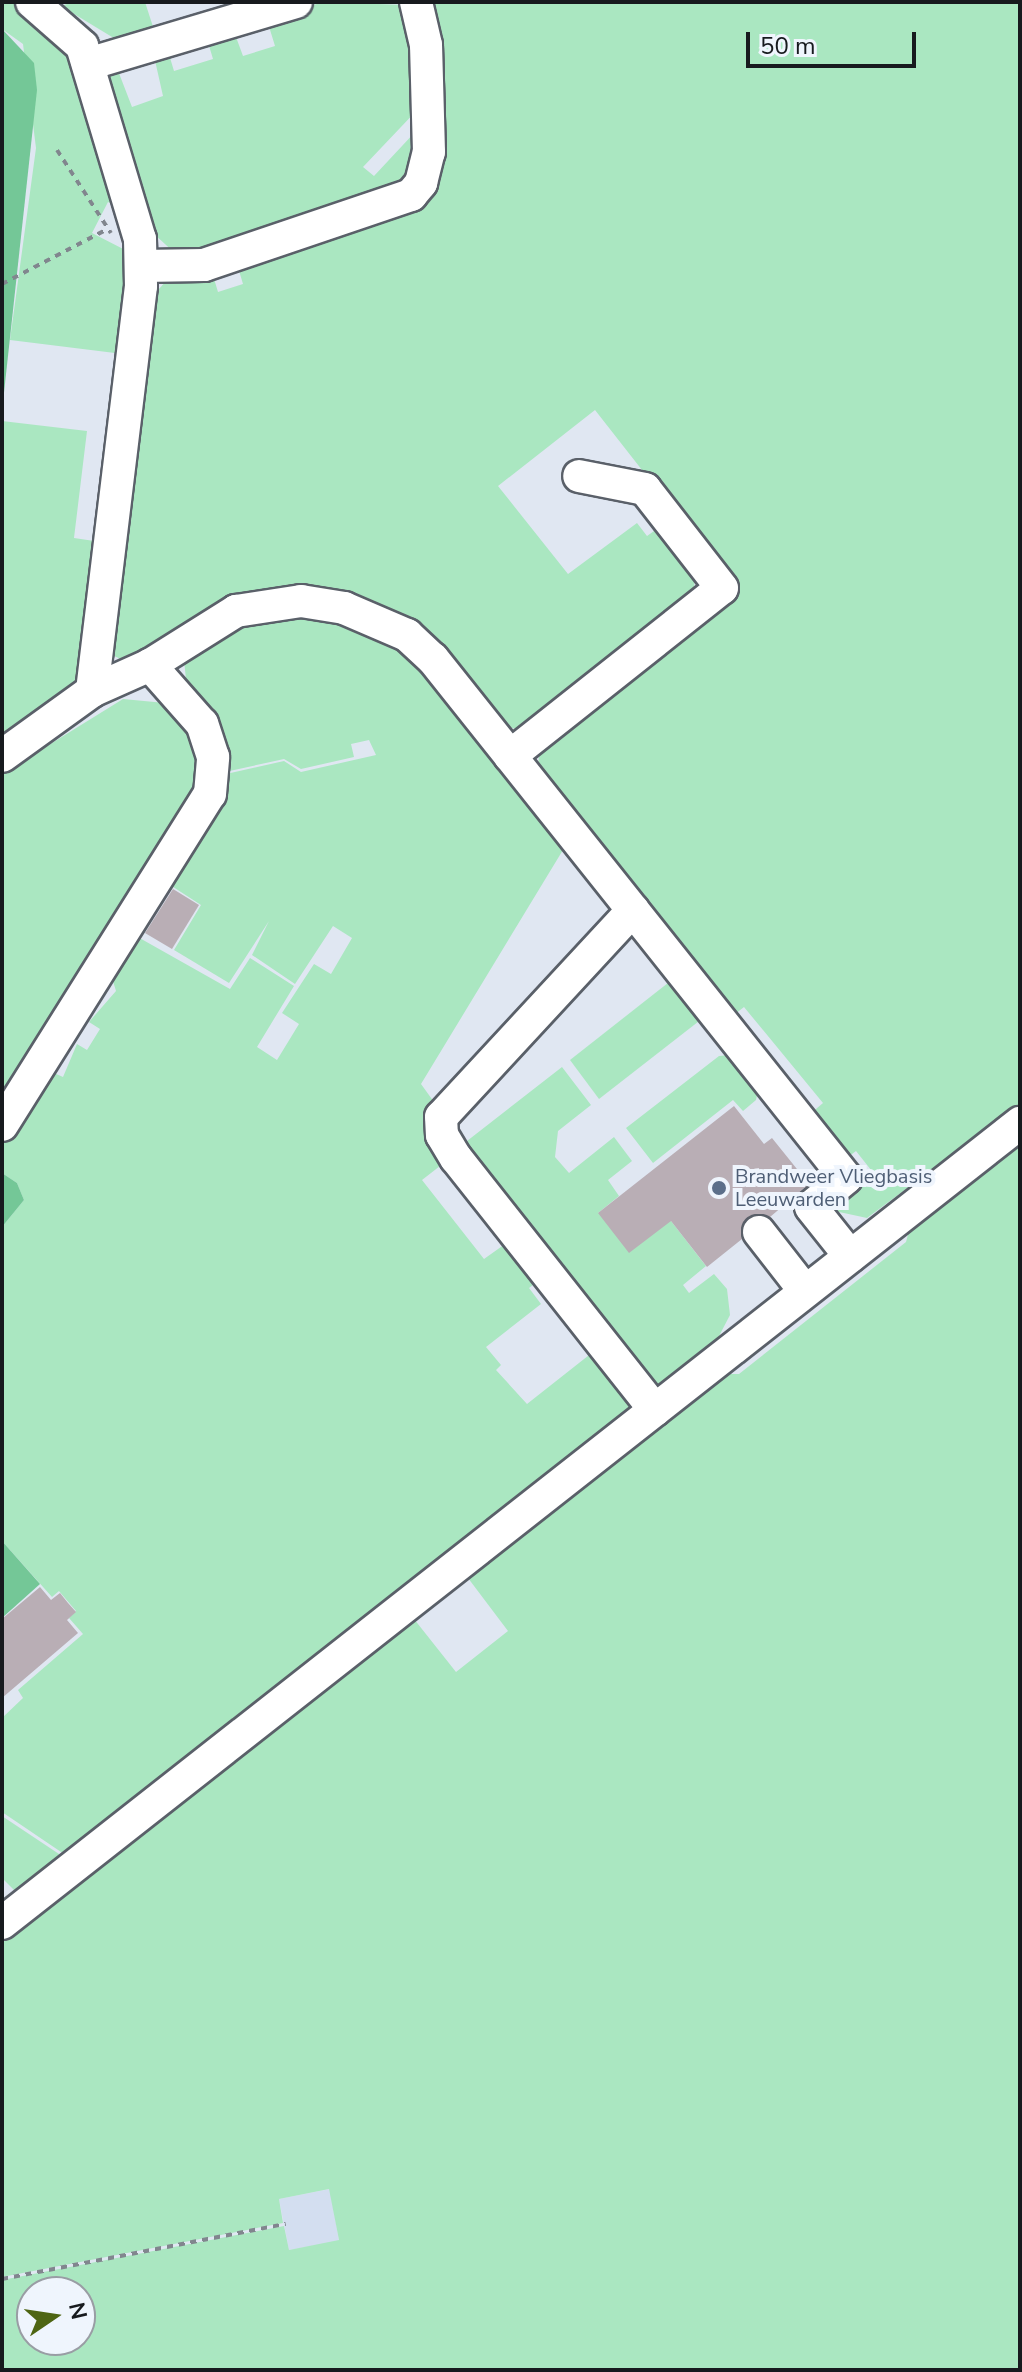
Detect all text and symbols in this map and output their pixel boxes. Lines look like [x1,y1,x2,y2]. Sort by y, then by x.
scale bar [750,16,920,66]
text: 50 m [760,30,816,62]
place label: Brandweer Vliegbasis Leeuwarden [735,1164,932,1211]
marker: Brandweer Vliegbasis Leeuwarden [710,1179,728,1197]
north arrow [16,2276,96,2356]
text: N [61,2300,94,2322]

